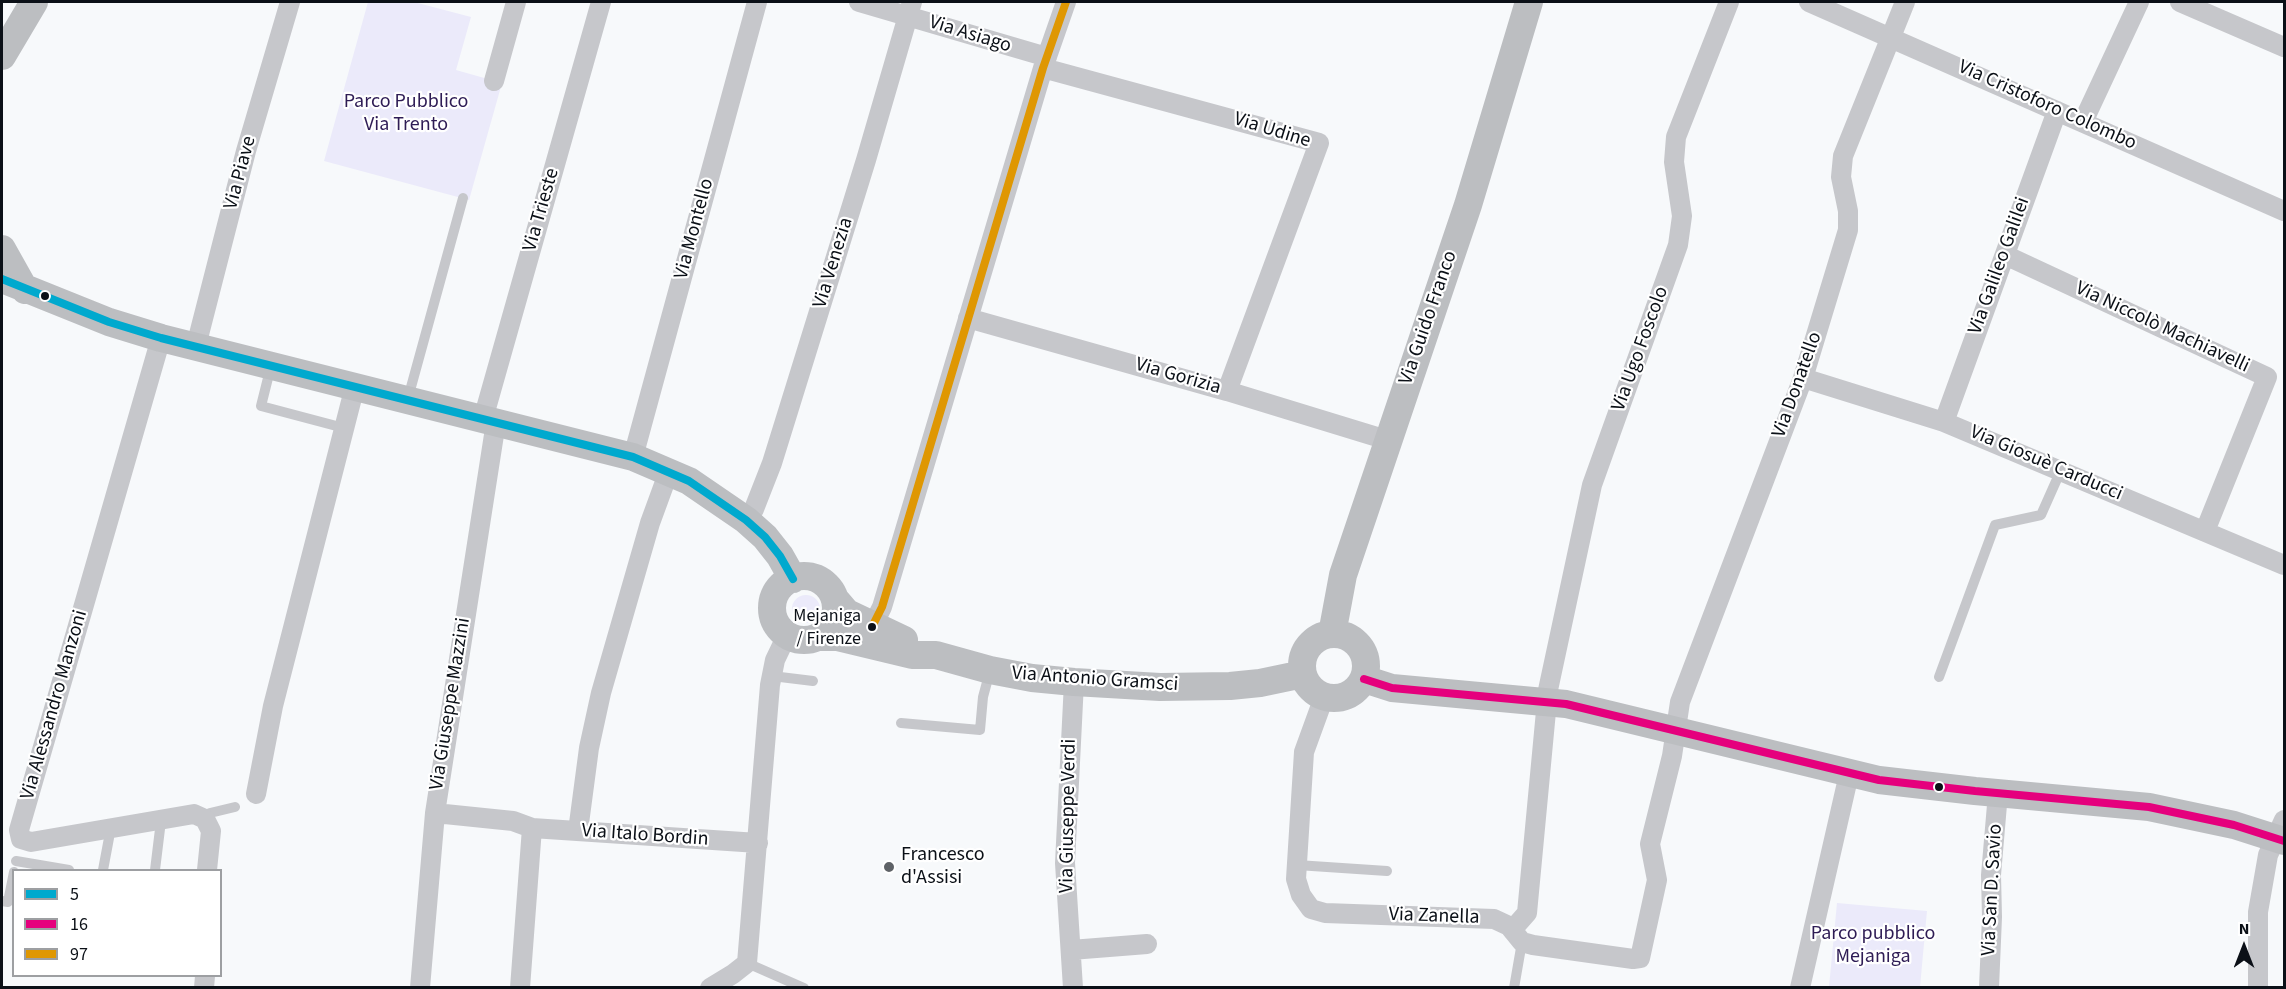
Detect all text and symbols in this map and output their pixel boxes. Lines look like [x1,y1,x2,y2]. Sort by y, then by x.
street label: Via Asiago [926,11,1014,59]
street label: Via Cristoforo Colombo [1954,56,2140,156]
park label: Parco Pubblico Via Trento [344,91,468,138]
street label: Via Udine [1231,108,1313,154]
street label: Via Piave [220,134,262,212]
street label: Via Trieste [519,166,565,254]
street label: Via Montello [670,176,720,282]
street label: Via Galileo Galilei [1964,194,2036,338]
street label: Via Venezia [809,215,859,311]
street label: Via Guido Franco [1395,248,1463,388]
street label: Via Niccolò Machiavelli [2071,277,2253,379]
street label: Via Ugo Foscolo [1607,283,1675,415]
unlabelled marker [39,290,51,302]
street label: Via Donatello [1768,329,1828,441]
street label: Via Gorizia [1132,353,1224,401]
street label: Via Giosuè Carducci [1966,421,2126,507]
place label: Mejaniga / Firenze [793,606,861,648]
street label: Via Alessandro Manzoni [16,607,94,803]
street label: Via Giuseppe Mazzini [426,616,476,792]
marker: Mejaniga / Firenze [866,621,878,633]
street label: Via Antonio Gramsci [1011,662,1179,698]
street label: Via Giuseppe Verdi [1056,739,1082,893]
unlabelled marker [1933,781,1945,793]
street label: Via Italo Bordin [581,820,709,852]
street label: Via San D. Savio [1978,823,2008,957]
place label: Francesco d'Assisi [901,844,985,891]
marker: Francesco d'Assisi [882,860,896,874]
legend [12,869,222,977]
text: 5 [70,882,79,907]
street label: Via Zanella [1388,903,1480,931]
text: 16 [70,912,88,937]
north arrow [2214,917,2274,977]
text: N [2239,918,2249,940]
park label: Parco pubblico Mejaniga [1811,923,1935,970]
text: 97 [70,942,88,967]

